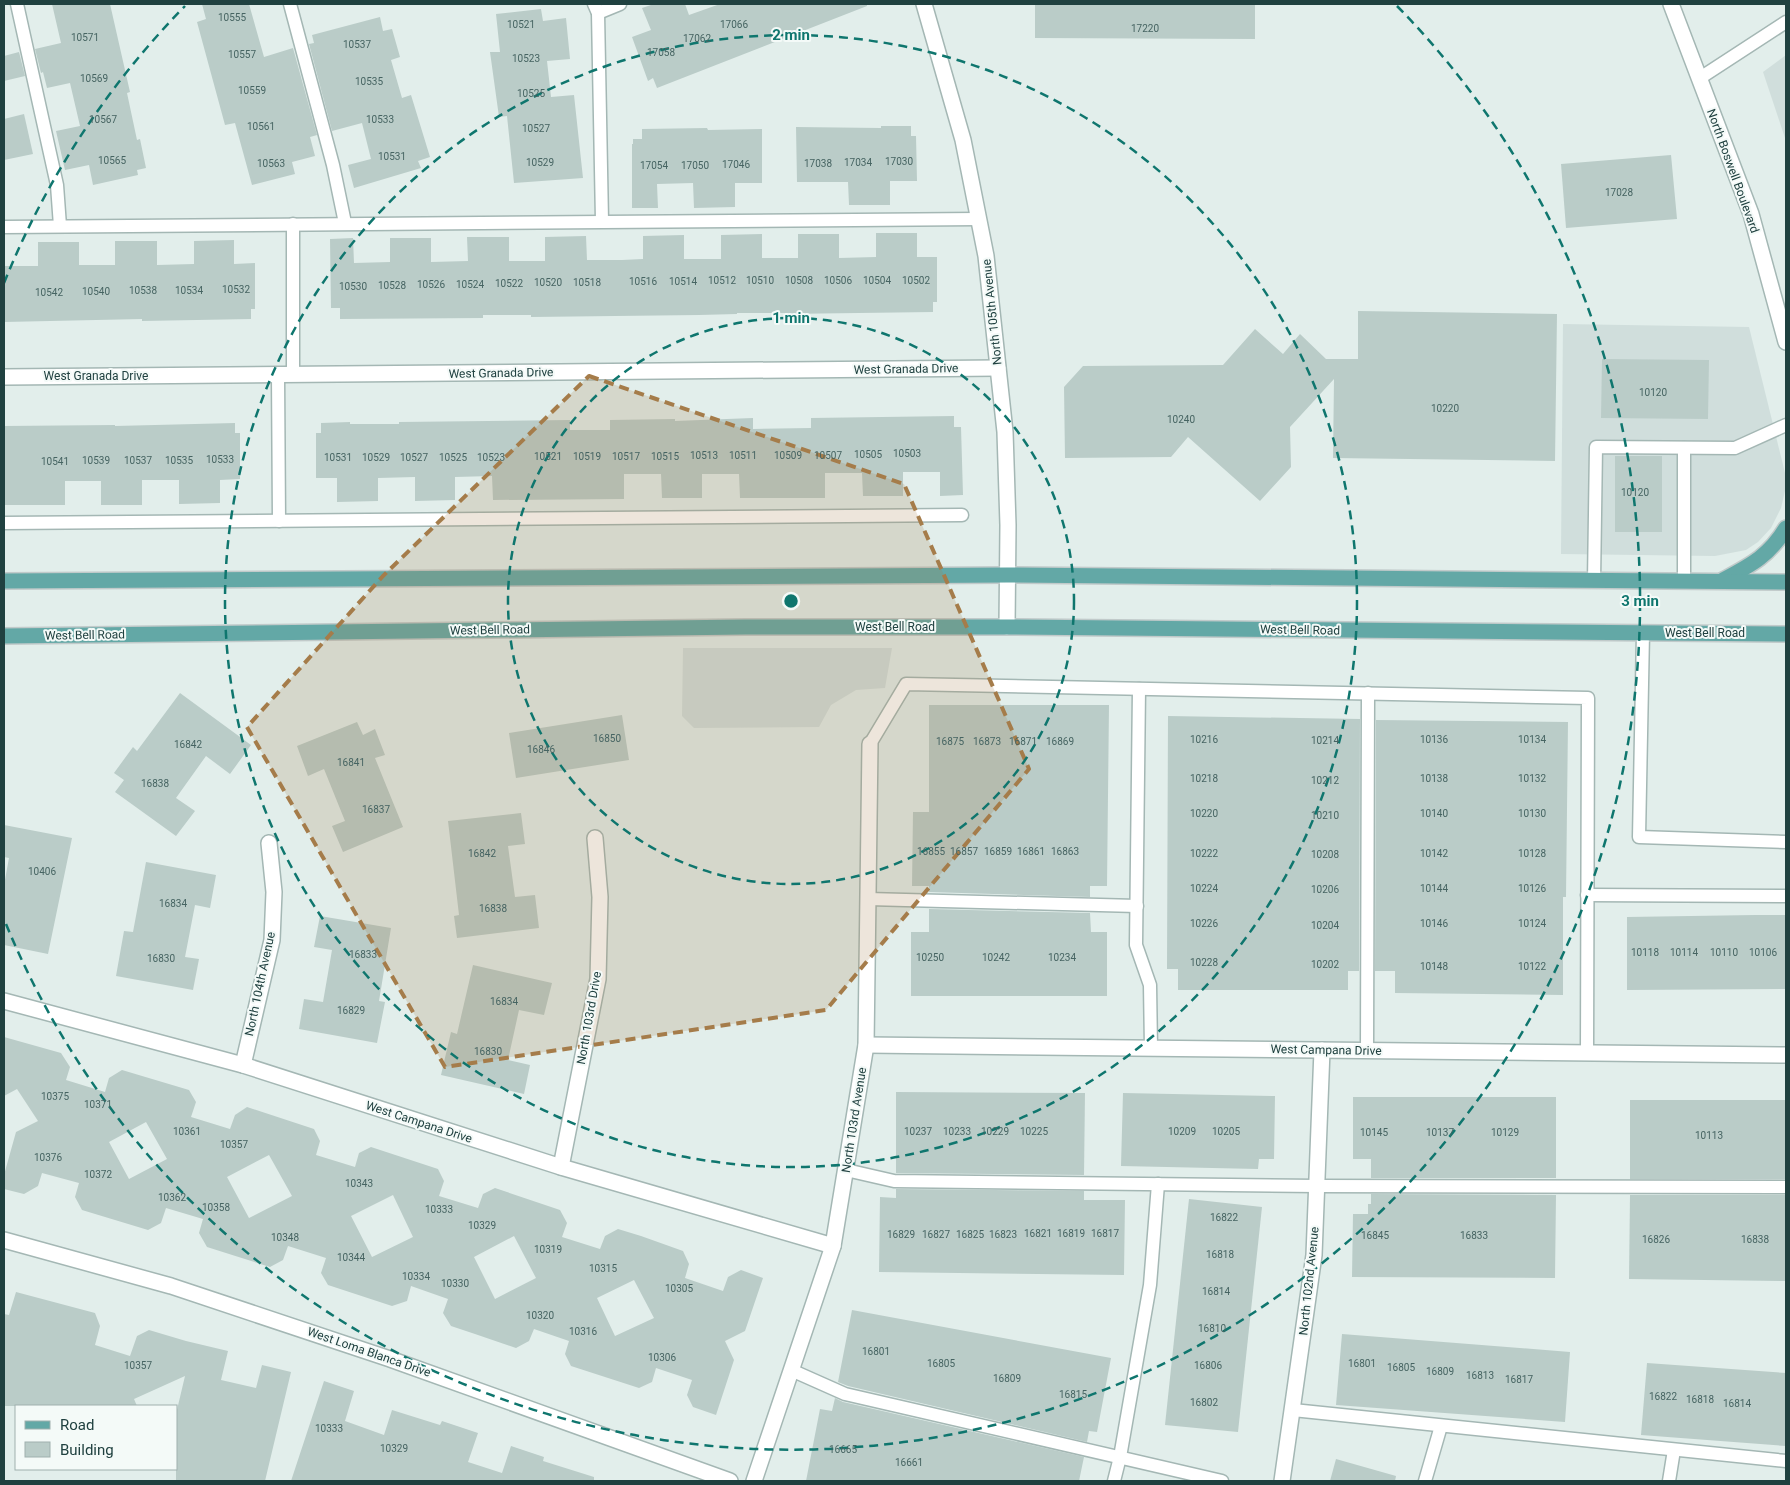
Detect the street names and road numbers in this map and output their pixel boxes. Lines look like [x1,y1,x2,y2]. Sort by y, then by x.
street label: North Boswell Boulevard [1704,107,1762,235]
street label: North 105th Avenue [979,258,1005,366]
street label: West Granada Drive [853,361,959,377]
street label: West Granada Drive [448,365,554,381]
street label: West Granada Drive [44,369,148,383]
street label: West Bell Road [855,620,935,634]
street label: West Bell Road [450,622,530,638]
street label: West Bell Road [1260,622,1340,638]
street label: West Bell Road [1665,626,1745,640]
street label: West Bell Road [45,627,125,643]
street label: North 104th Avenue [242,931,278,1037]
street label: North 103rd Drive [574,970,604,1066]
street label: West Campana Drive [1270,1042,1382,1058]
street label: North 103rd Avenue [839,1066,869,1174]
street label: West Campana Drive [364,1098,474,1146]
street label: North 102nd Avenue [1296,1226,1322,1336]
street label: West Loma Blanca Drive [305,1324,433,1380]

